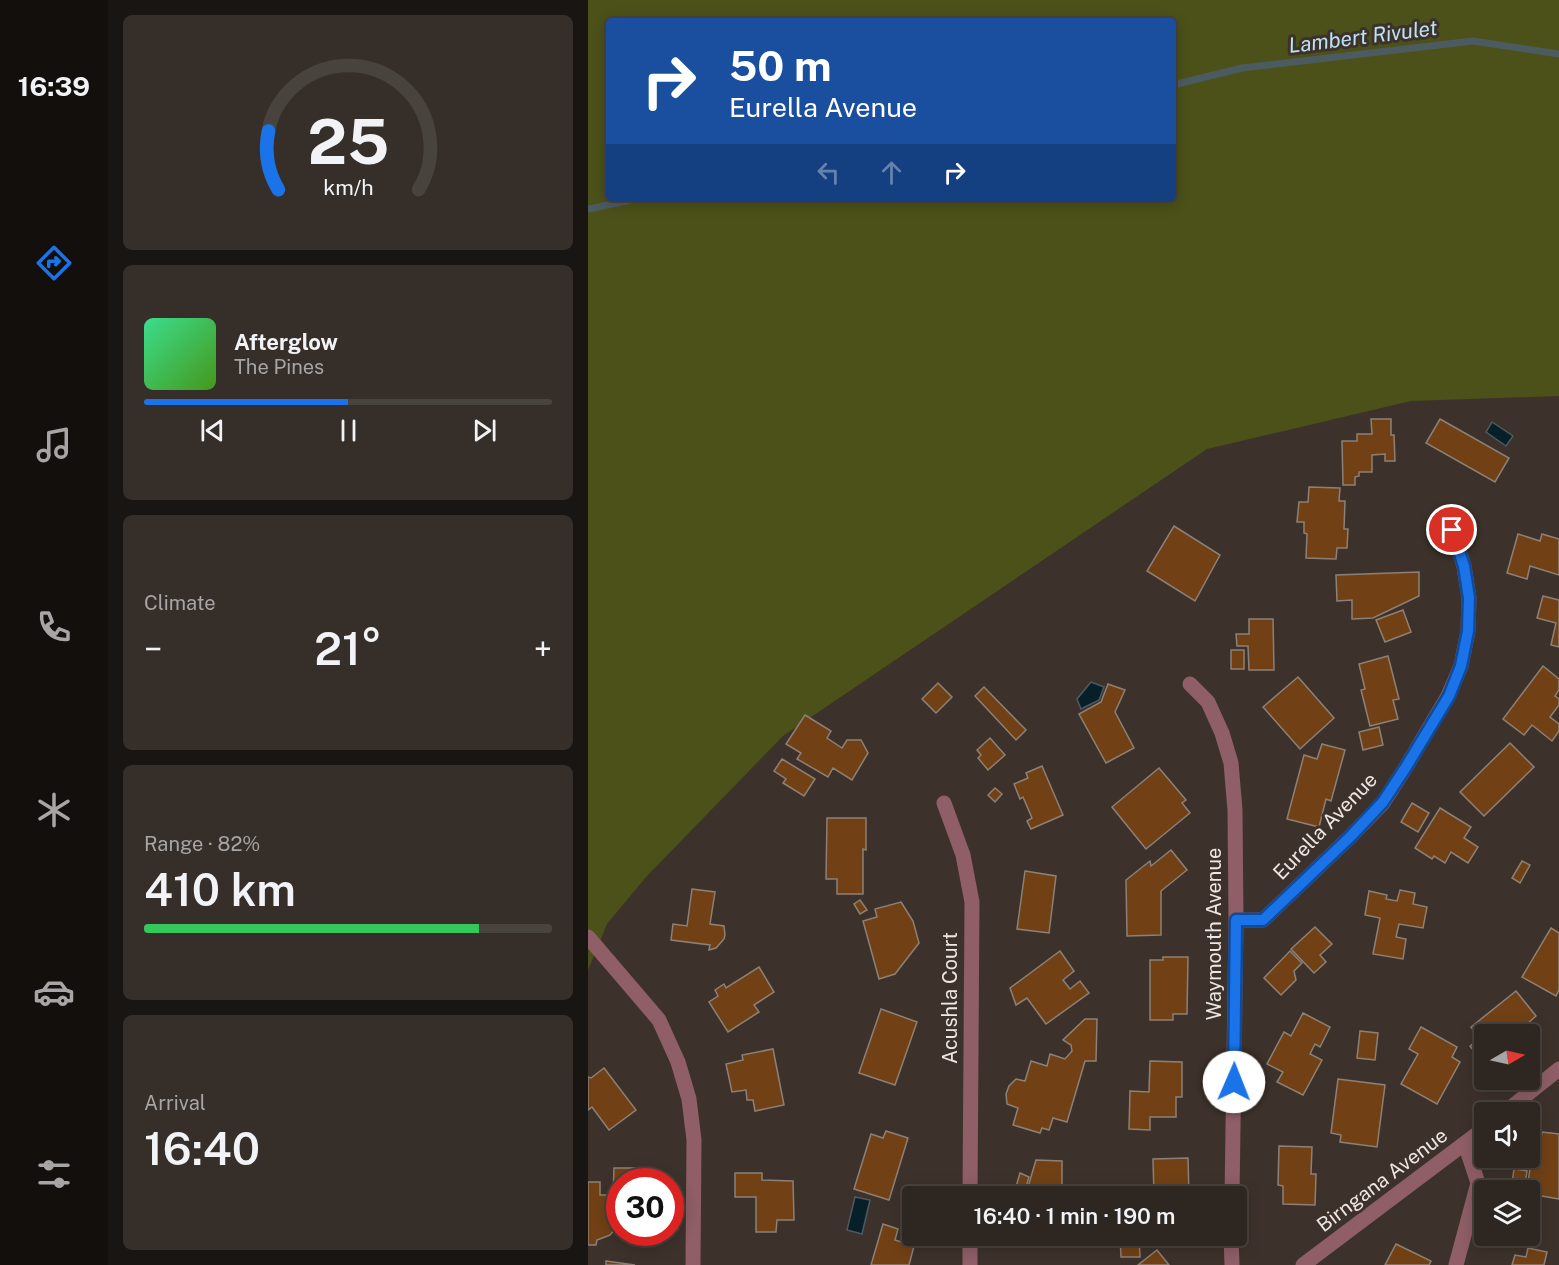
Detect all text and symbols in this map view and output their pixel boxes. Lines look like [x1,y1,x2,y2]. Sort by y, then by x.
water label: Lambert Rivulet [1287,15,1439,58]
text: 50 m [729,41,832,90]
icon: right [630,42,708,120]
text: 16:39 [18,70,90,102]
text: Eurella Avenue [729,91,917,123]
text: 25 [307,105,389,178]
icon: left [812,156,845,189]
icon: ahead [875,156,908,189]
icon: right [938,156,971,189]
text: km/h [323,175,373,200]
icon: directions [33,242,75,284]
text: Afterglow [234,329,338,355]
text: The Pines [234,355,324,379]
icon: previous [196,414,229,447]
icon: pause [332,414,365,447]
icon: next [468,414,501,447]
icon: music [33,424,75,466]
pin [1426,504,1477,555]
icon: arrive [1435,513,1468,546]
text: Climate [144,591,216,615]
icon: phone [33,606,75,648]
text: 21° [314,622,382,675]
text: − [144,630,162,668]
text: + [534,630,552,668]
street label: Eurella Avenue [1268,768,1382,884]
icon: climate [33,789,75,831]
text: Range · 82% [144,832,260,856]
street label: Waymouth Avenue [1202,848,1226,1020]
text: 410 km [144,863,296,916]
street label: Acushla Court [938,932,962,1064]
icon: car [33,971,75,1013]
north arrow [1474,1024,1540,1090]
map controls [1474,1024,1540,1246]
position arrow [1202,1050,1266,1114]
text: Arrival [144,1091,206,1115]
button: sound [1474,1102,1540,1168]
text: 16:40 [144,1122,260,1175]
street label: Birngana Avenue [1312,1123,1452,1237]
icon: filters [33,1153,75,1195]
speed limit sign: 30 [606,1168,684,1246]
button: layers [1474,1180,1540,1246]
text: 16:40 · 1 min · 190 m [974,1203,1175,1229]

